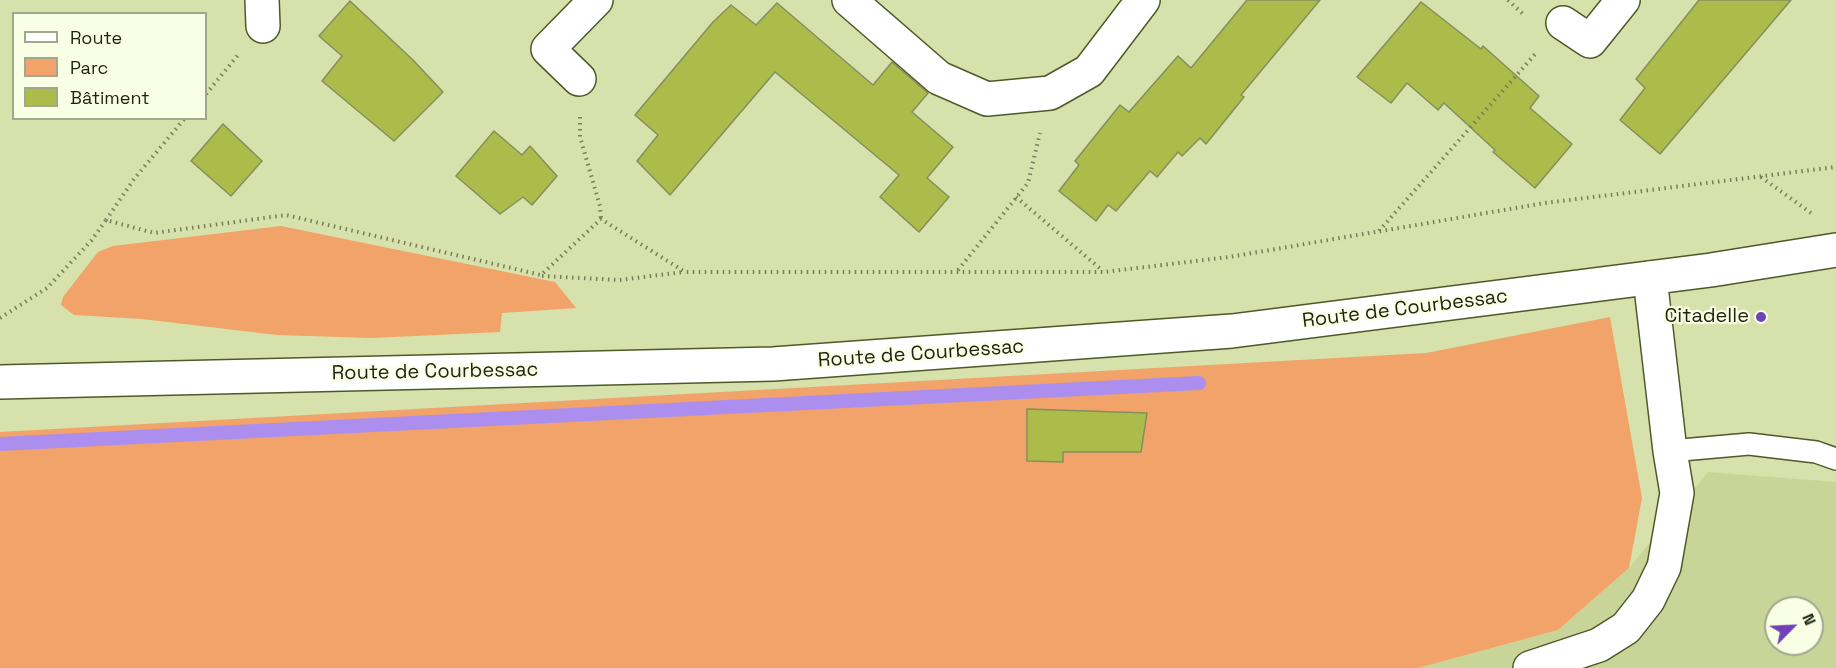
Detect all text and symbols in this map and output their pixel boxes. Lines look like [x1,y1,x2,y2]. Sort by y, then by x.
legend [12,12,207,120]
text: Route [70,26,122,49]
text: Parc [70,56,108,79]
text: Bâtiment [70,86,150,109]
street label: Route de Courbessac [1301,284,1509,334]
place label: Citadelle [1665,305,1749,329]
marker: Citadelle [1754,310,1768,324]
street label: Route de Courbessac [817,335,1025,373]
street label: Route de Courbessac [331,358,539,386]
north arrow [1764,596,1824,656]
text: N [1797,610,1821,628]

